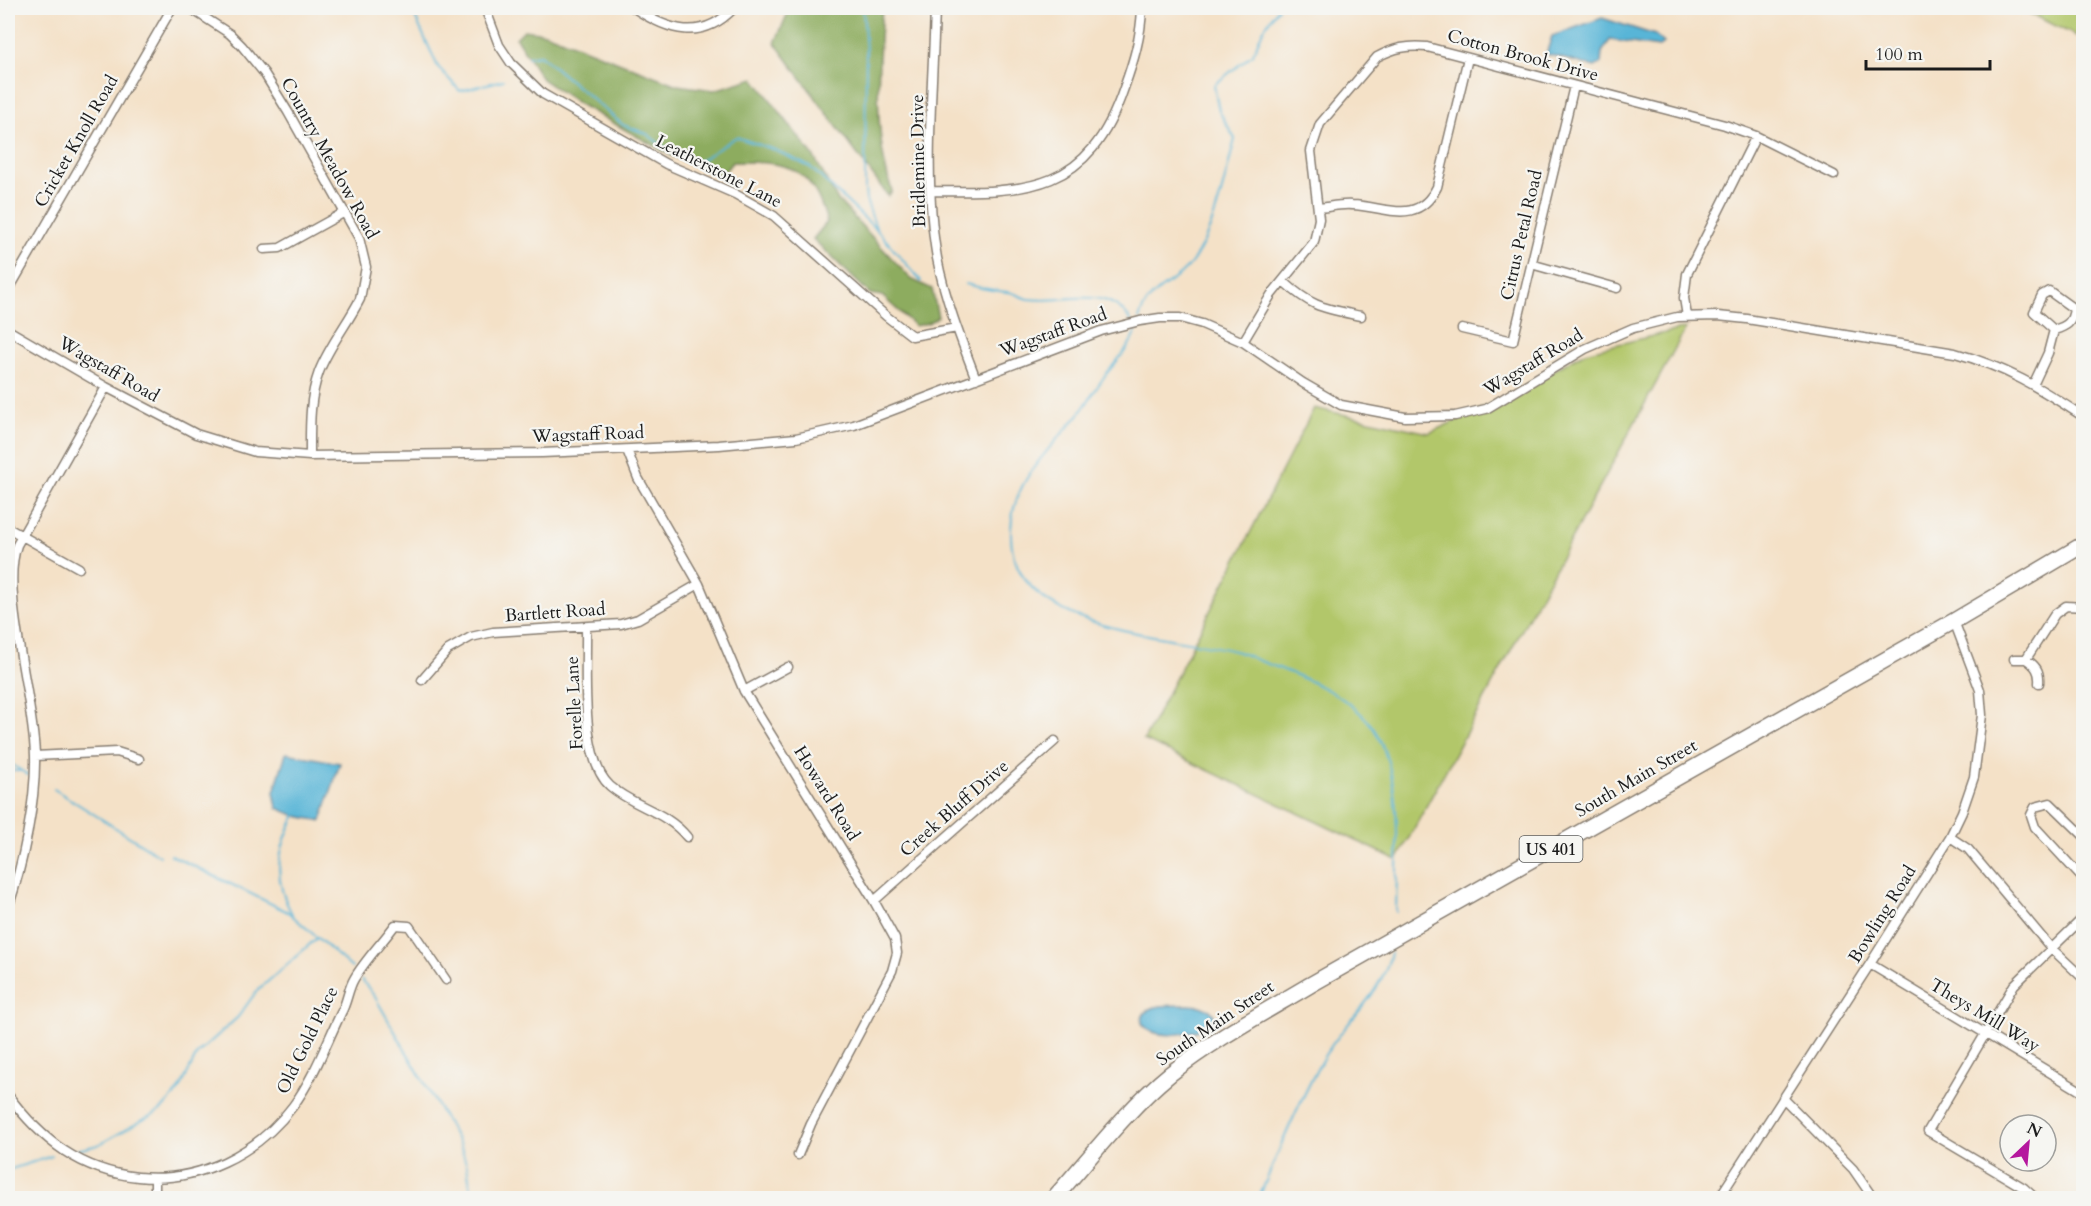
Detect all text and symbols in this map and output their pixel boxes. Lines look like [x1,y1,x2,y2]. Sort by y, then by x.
street label: Cotton Brook Drive [1444,23,1601,88]
scale bar [1866,33,1990,71]
text: 100 m [1875,42,1923,67]
street label: Cricket Knoll Road [28,70,125,212]
street label: Country Meadow Road [275,73,385,244]
street label: Bridlemine Drive [905,94,932,228]
street label: Leatherstone Lane [651,129,786,214]
street label: Citrus Petal Road [1494,167,1549,303]
street label: Wagstaff Road [995,301,1111,364]
street label: Wagstaff Road [1478,323,1588,403]
street label: Wagstaff Road [53,330,164,409]
street label: Wagstaff Road [530,420,645,449]
street label: Bartlett Road [504,596,607,628]
street label: Forelle Lane [560,655,589,751]
street label: South Main Street [1571,733,1702,824]
street label: Howard Road [787,741,866,846]
street label: Creek Bluff Drive [894,754,1014,863]
road number: US 401 [1520,836,1582,862]
street label: Bowling Road [1842,860,1923,968]
street label: Theys Mill Way [1925,973,2045,1059]
street label: South Main Street [1151,975,1279,1072]
street label: Old Gold Place [271,982,344,1098]
north arrow [1998,1113,2058,1173]
text: N [2023,1117,2045,1143]

